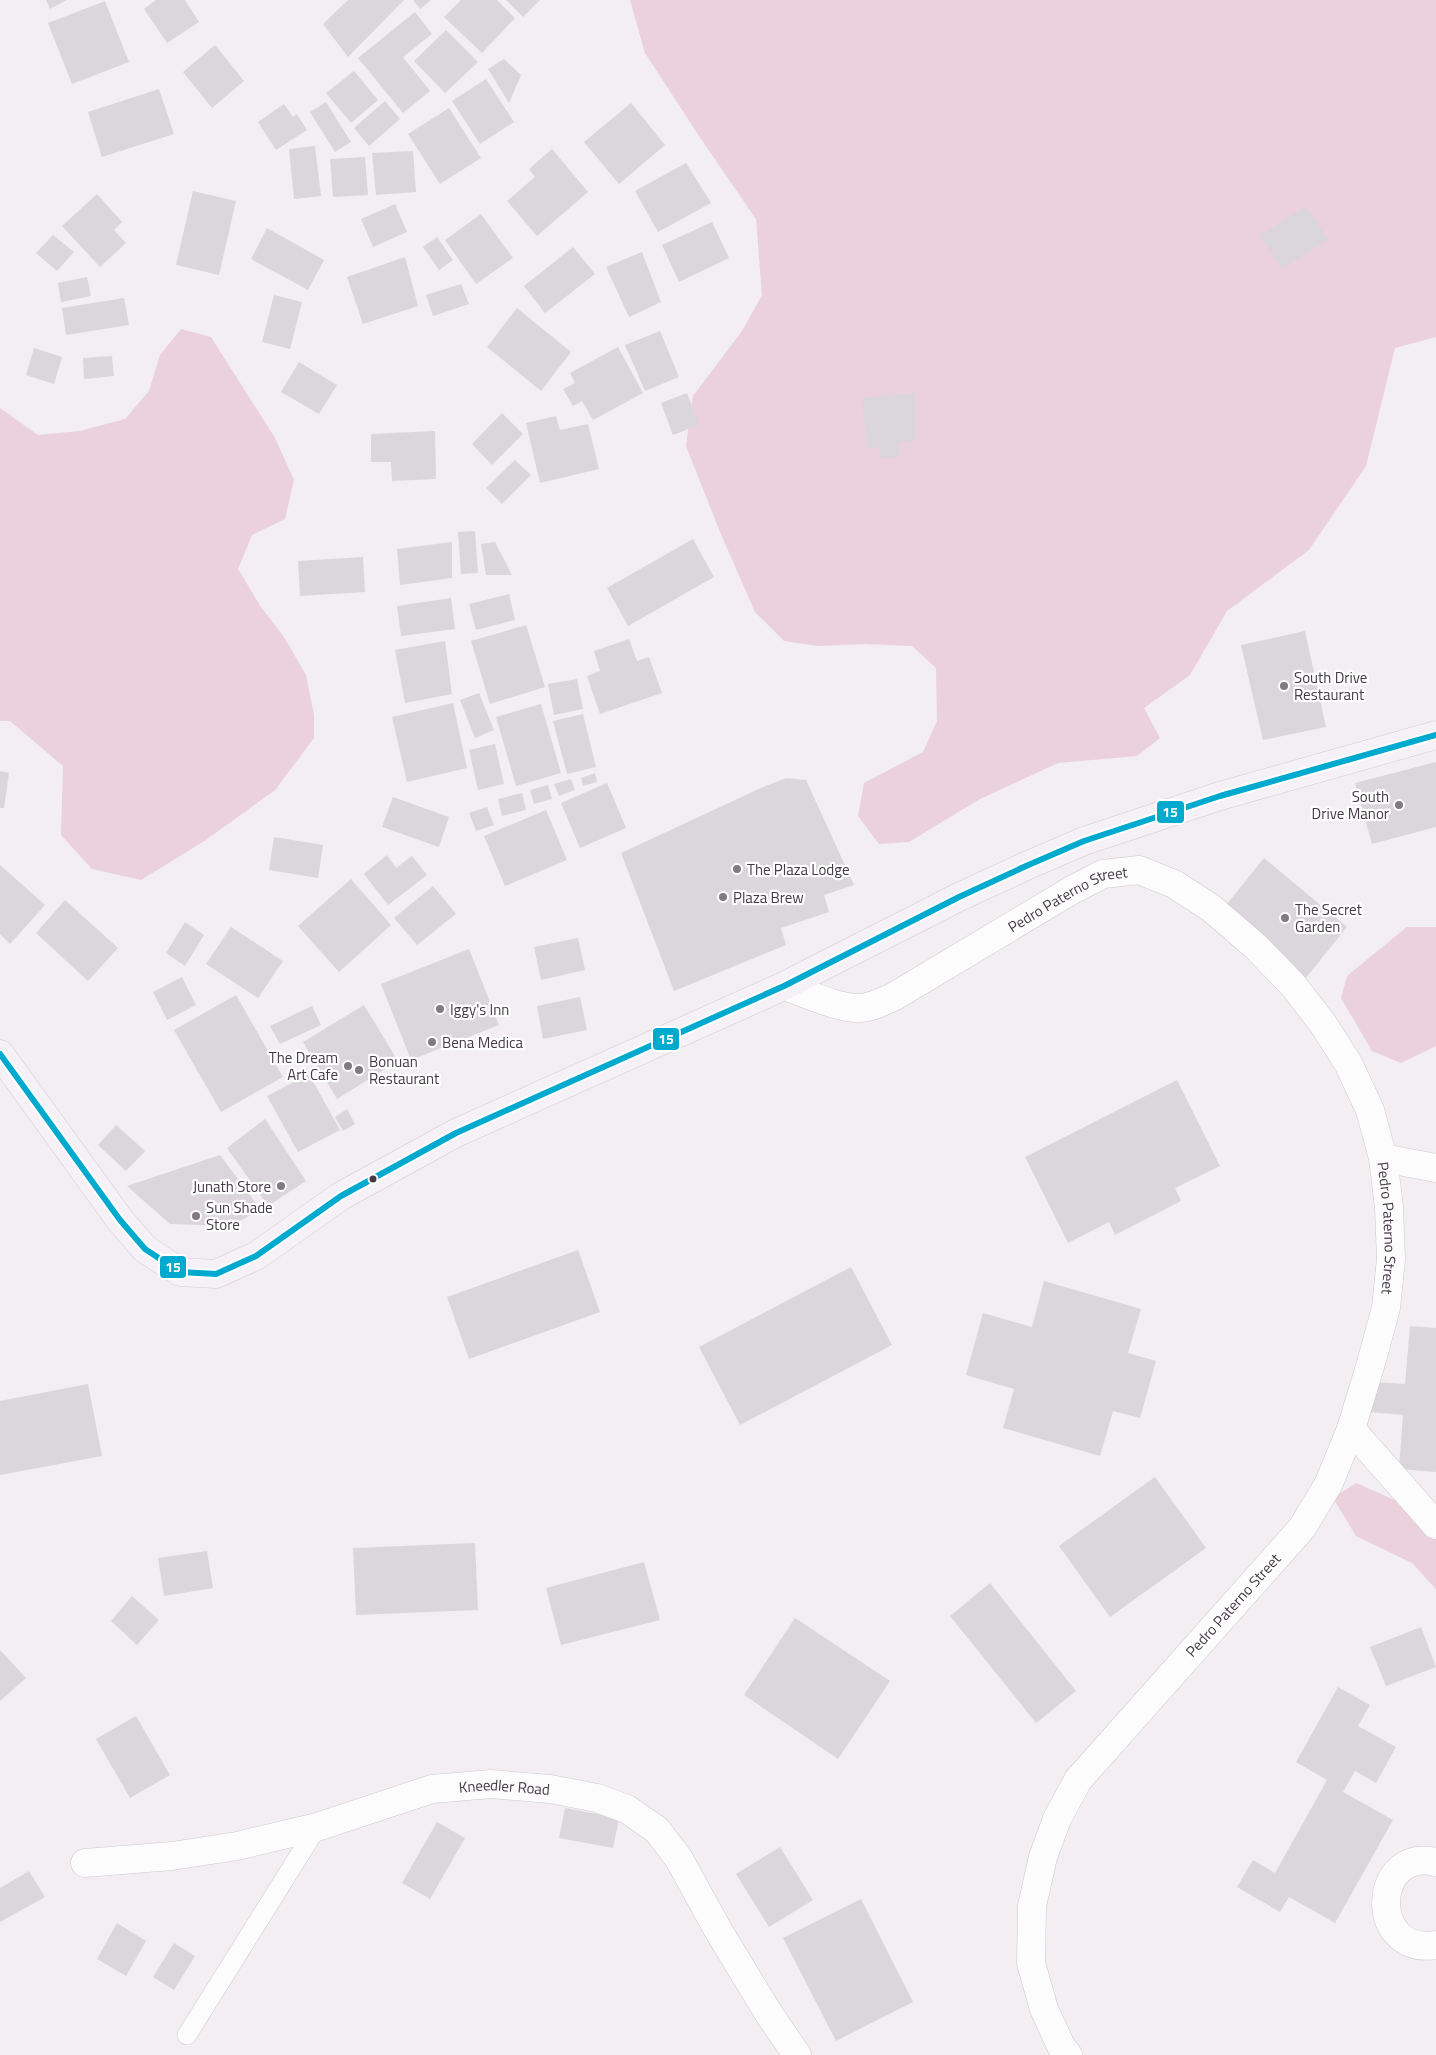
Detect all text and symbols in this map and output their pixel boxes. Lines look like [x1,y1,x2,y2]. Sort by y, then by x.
place label: South Drive Restaurant [1294,666,1367,706]
marker: South Drive Restaurant [1278,680,1290,692]
place label: South Drive Manor [1312,785,1389,825]
marker: South Drive Manor [1393,799,1405,811]
line badge: 15 [1156,800,1185,824]
text: 15 [1162,801,1178,822]
place label: The Plaza Lodge [747,858,850,881]
street label: Pedro Paterno Street [1003,860,1129,938]
marker: The Plaza Lodge [731,863,743,875]
place label: Plaza Brew [733,886,804,909]
marker: Plaza Brew [717,891,729,903]
place label: The Secret Garden [1295,898,1363,938]
marker: The Secret Garden [1279,912,1291,924]
place label: Iggy's Inn [450,998,509,1021]
marker: Iggy's Inn [434,1003,446,1015]
line badge: 15 [652,1027,680,1051]
text: 15 [658,1028,674,1049]
place label: Bena Medica [442,1031,524,1054]
marker: Bena Medica [426,1036,438,1048]
place label: The Dream Art Cafe [269,1046,338,1086]
place label: Bonuan Restaurant [369,1050,440,1090]
marker: The Dream Art Cafe [342,1060,354,1072]
marker: Bonuan Restaurant [353,1064,365,1076]
street label: Pedro Paterno Street [1372,1160,1403,1296]
unlabelled marker [368,1174,378,1184]
place label: Junath Store [193,1175,271,1198]
marker: Junath Store [275,1180,287,1192]
place label: Sun Shade Store [206,1196,273,1236]
marker: Sun Shade Store [190,1210,202,1222]
line badge: 15 [159,1255,187,1279]
text: 15 [165,1256,181,1277]
street label: Pedro Paterno Street [1180,1547,1287,1662]
street label: Kneedler Road [458,1772,551,1800]

